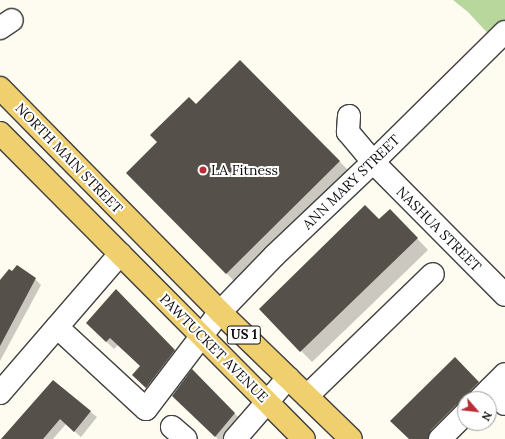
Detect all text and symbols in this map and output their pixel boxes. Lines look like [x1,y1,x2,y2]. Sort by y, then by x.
street label: NORTH MAIN STREET [12,99,126,217]
street label: ANN MARY STREET [299,131,403,233]
place label: LA Fitness [211,162,278,178]
marker: LA Fitness [198,165,208,175]
street label: NASHUA STREET [393,183,485,275]
street label: PAWTUCKET AVENUE [156,290,272,406]
road number: US 1 [226,324,262,346]
north arrow [457,391,497,431]
text: N [479,409,495,423]

